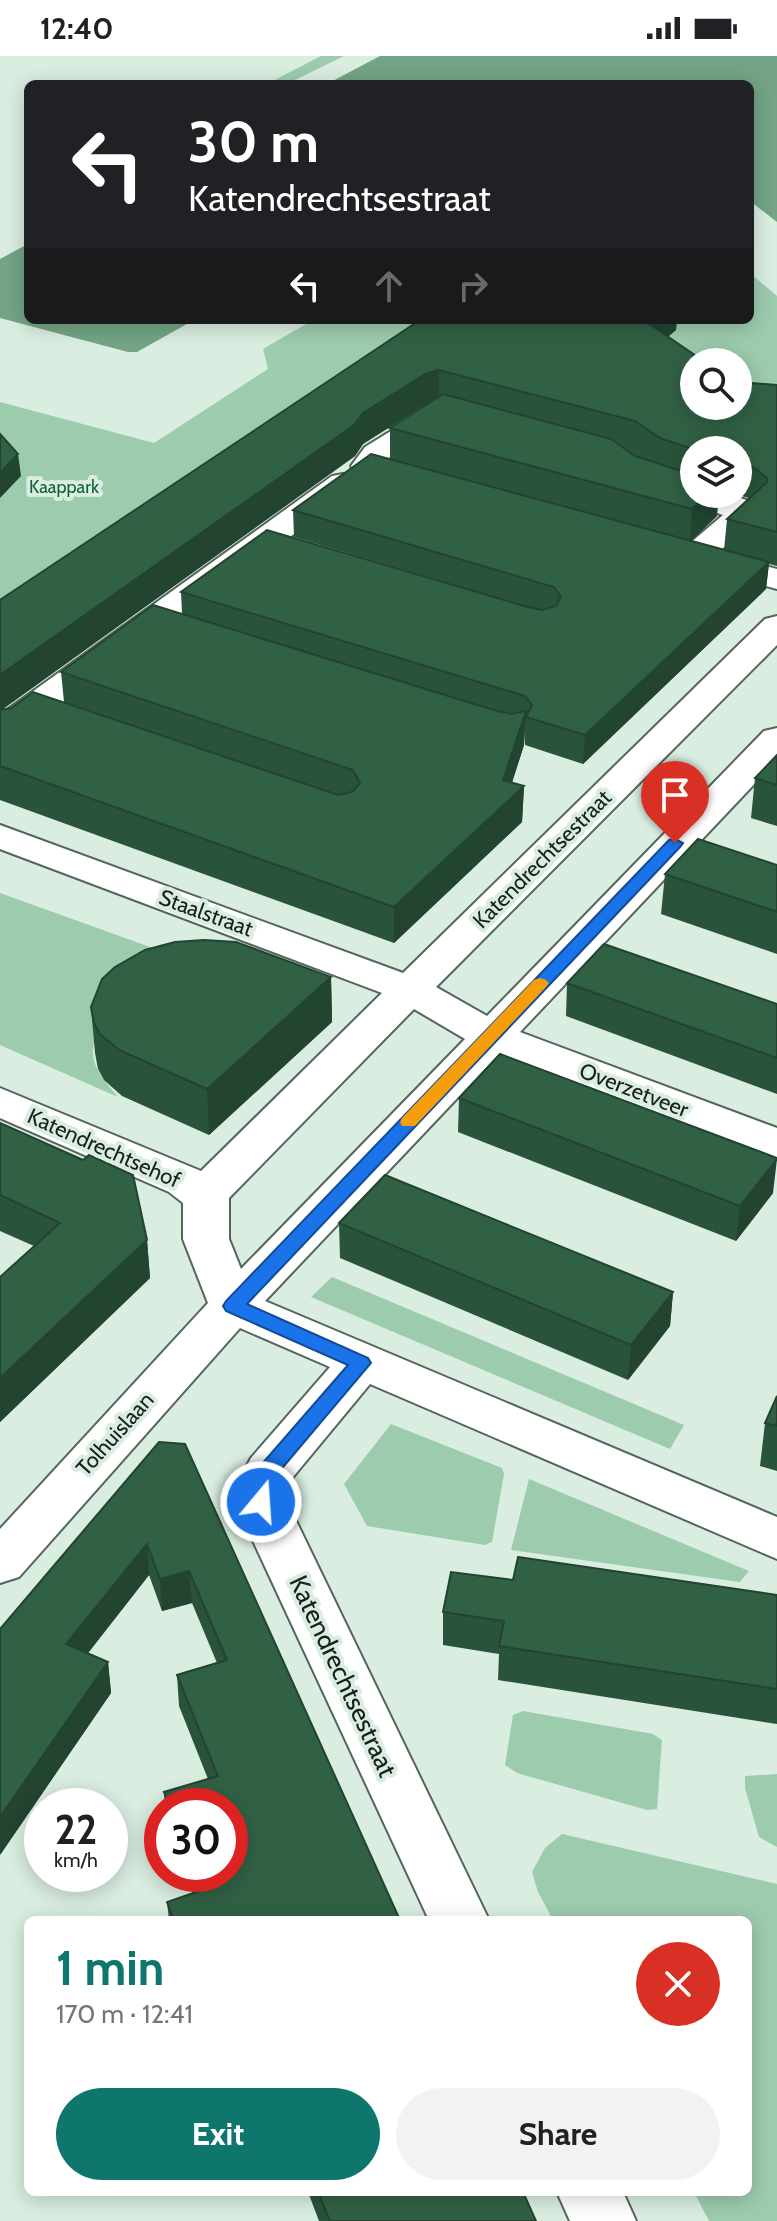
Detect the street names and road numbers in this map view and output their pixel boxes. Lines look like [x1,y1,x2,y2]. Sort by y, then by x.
street label: Katendrechtsestraat [467,784,617,934]
street label: Staalstraat [155,884,257,943]
street label: Overzetveer [576,1057,692,1123]
street label: Katendrechtsehof [23,1102,185,1194]
street label: Tolhuislaan [70,1387,160,1481]
street label: Katendrechtsestraat [282,1570,404,1782]

